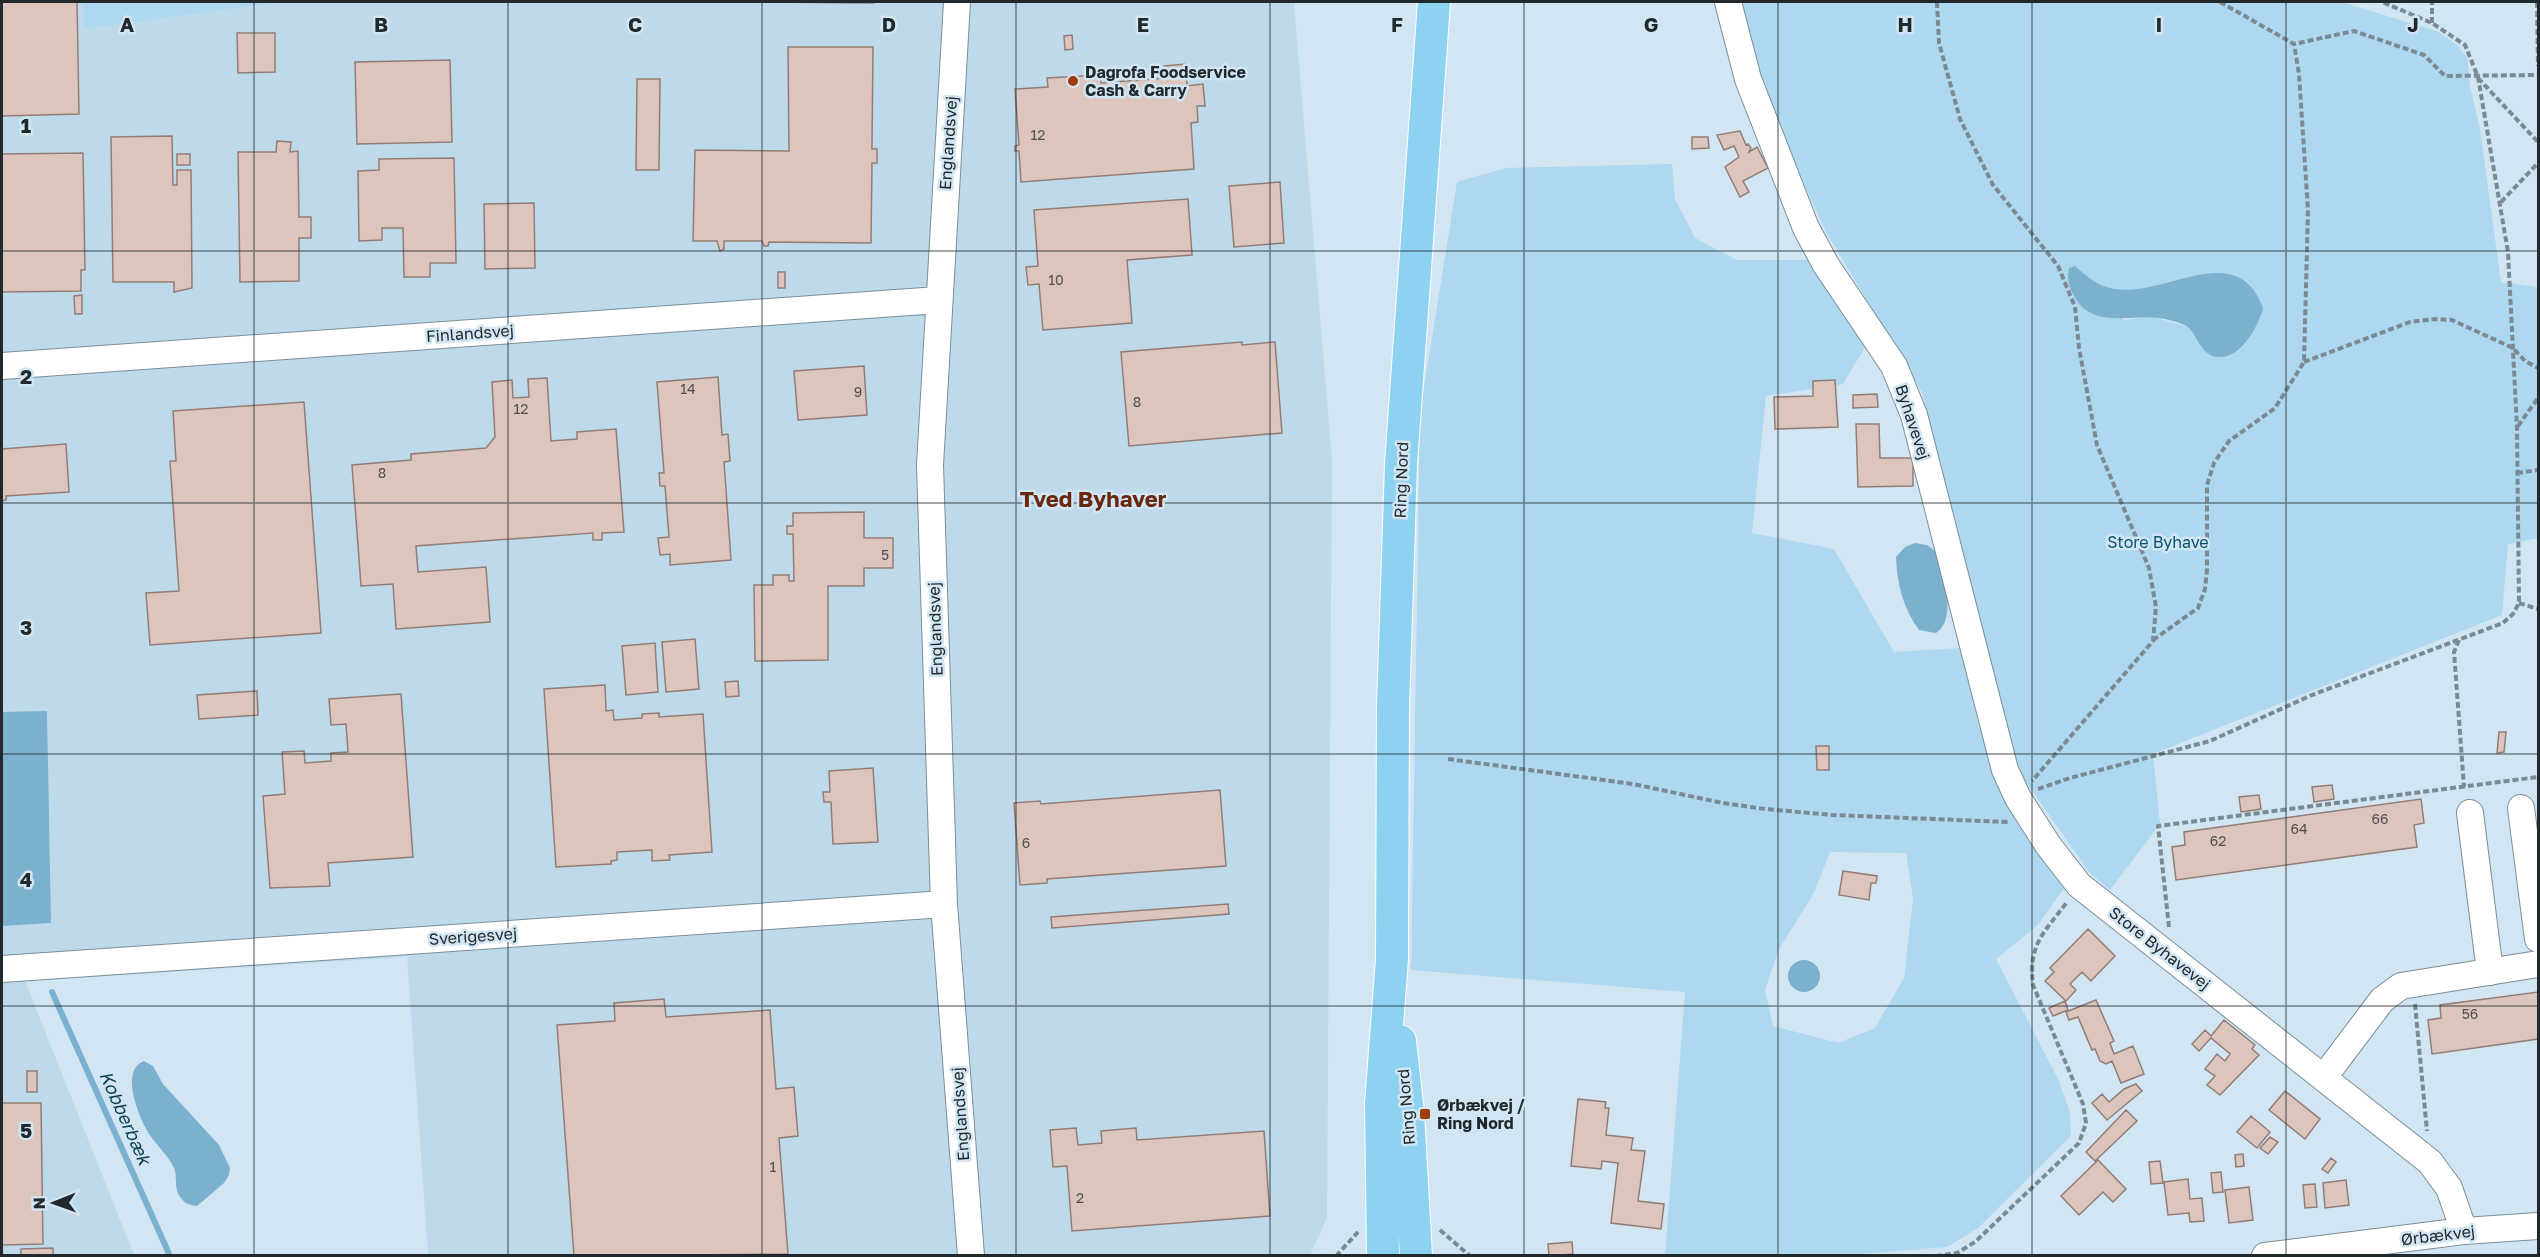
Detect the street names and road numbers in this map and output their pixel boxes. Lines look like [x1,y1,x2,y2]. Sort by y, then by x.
street label: Englandsvej [935,95,961,191]
street label: Finlandsvej [425,320,515,346]
street label: Byhavevej [1891,382,1935,462]
street label: Ring Nord [1390,441,1412,519]
street label: Englandsvej [923,582,947,676]
street label: Store Byhavevej [2105,902,2215,994]
street label: Sverigesvej [428,923,518,949]
street label: Englandsvej [947,1066,973,1162]
street label: Ring Nord [1393,1068,1419,1146]
street label: Ørbækvej [2400,1221,2476,1249]

